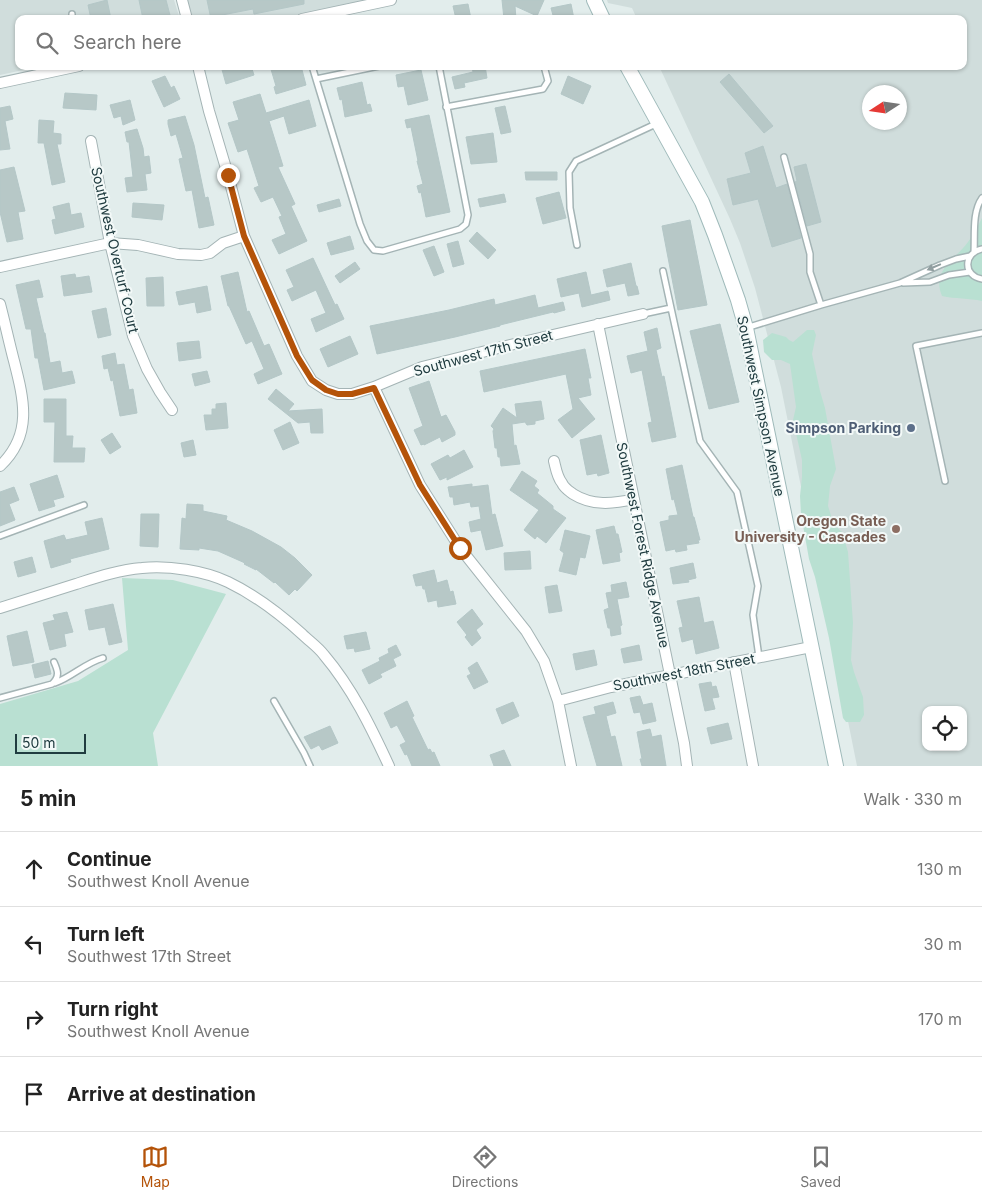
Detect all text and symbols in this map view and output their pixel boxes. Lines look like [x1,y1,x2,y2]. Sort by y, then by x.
search box [15,15,967,70]
icon: search [33,29,61,57]
text: Search here [73,31,182,54]
north arrow [862,85,907,130]
route end [217,164,240,187]
street label: Southwest Overturf Court [88,165,143,335]
one-way arrow [927,264,941,272]
street label: Southwest Simpson Avenue [734,314,789,498]
street label: Southwest 17th Street [411,326,555,379]
place label: Simpson Parking [786,419,901,436]
marker: Simpson Parking [905,422,917,434]
street label: Southwest Forest Ridge Avenue [613,440,674,649]
place label: Oregon State University - Cascades [735,512,886,545]
marker: Oregon State University - Cascades [890,523,902,535]
route start [449,537,472,560]
street label: Southwest 18th Street [611,649,757,694]
map controls [922,706,967,751]
button: locate [922,706,967,751]
scale bar [15,731,86,754]
text: 50 m [22,734,56,751]
text: 5 min [20,786,76,811]
text: Walk · 330 m [863,789,962,809]
text: Continue [67,848,152,871]
icon: ahead [20,855,48,883]
text: 130 m [917,859,962,879]
text: Southwest Knoll Avenue [67,871,250,891]
text: Turn left [67,923,145,946]
icon: left [20,930,48,958]
text: 30 m [924,934,962,954]
text: Southwest 17th Street [67,946,231,966]
text: Turn right [67,998,158,1021]
icon: right [20,1005,48,1033]
text: 170 m [918,1009,962,1029]
text: Southwest Knoll Avenue [67,1021,250,1041]
icon: arrive [20,1080,48,1108]
text: Arrive at destination [67,1083,256,1106]
tab: Map [141,1143,170,1190]
tab: Directions [452,1143,518,1190]
tab: Saved [800,1143,841,1190]

